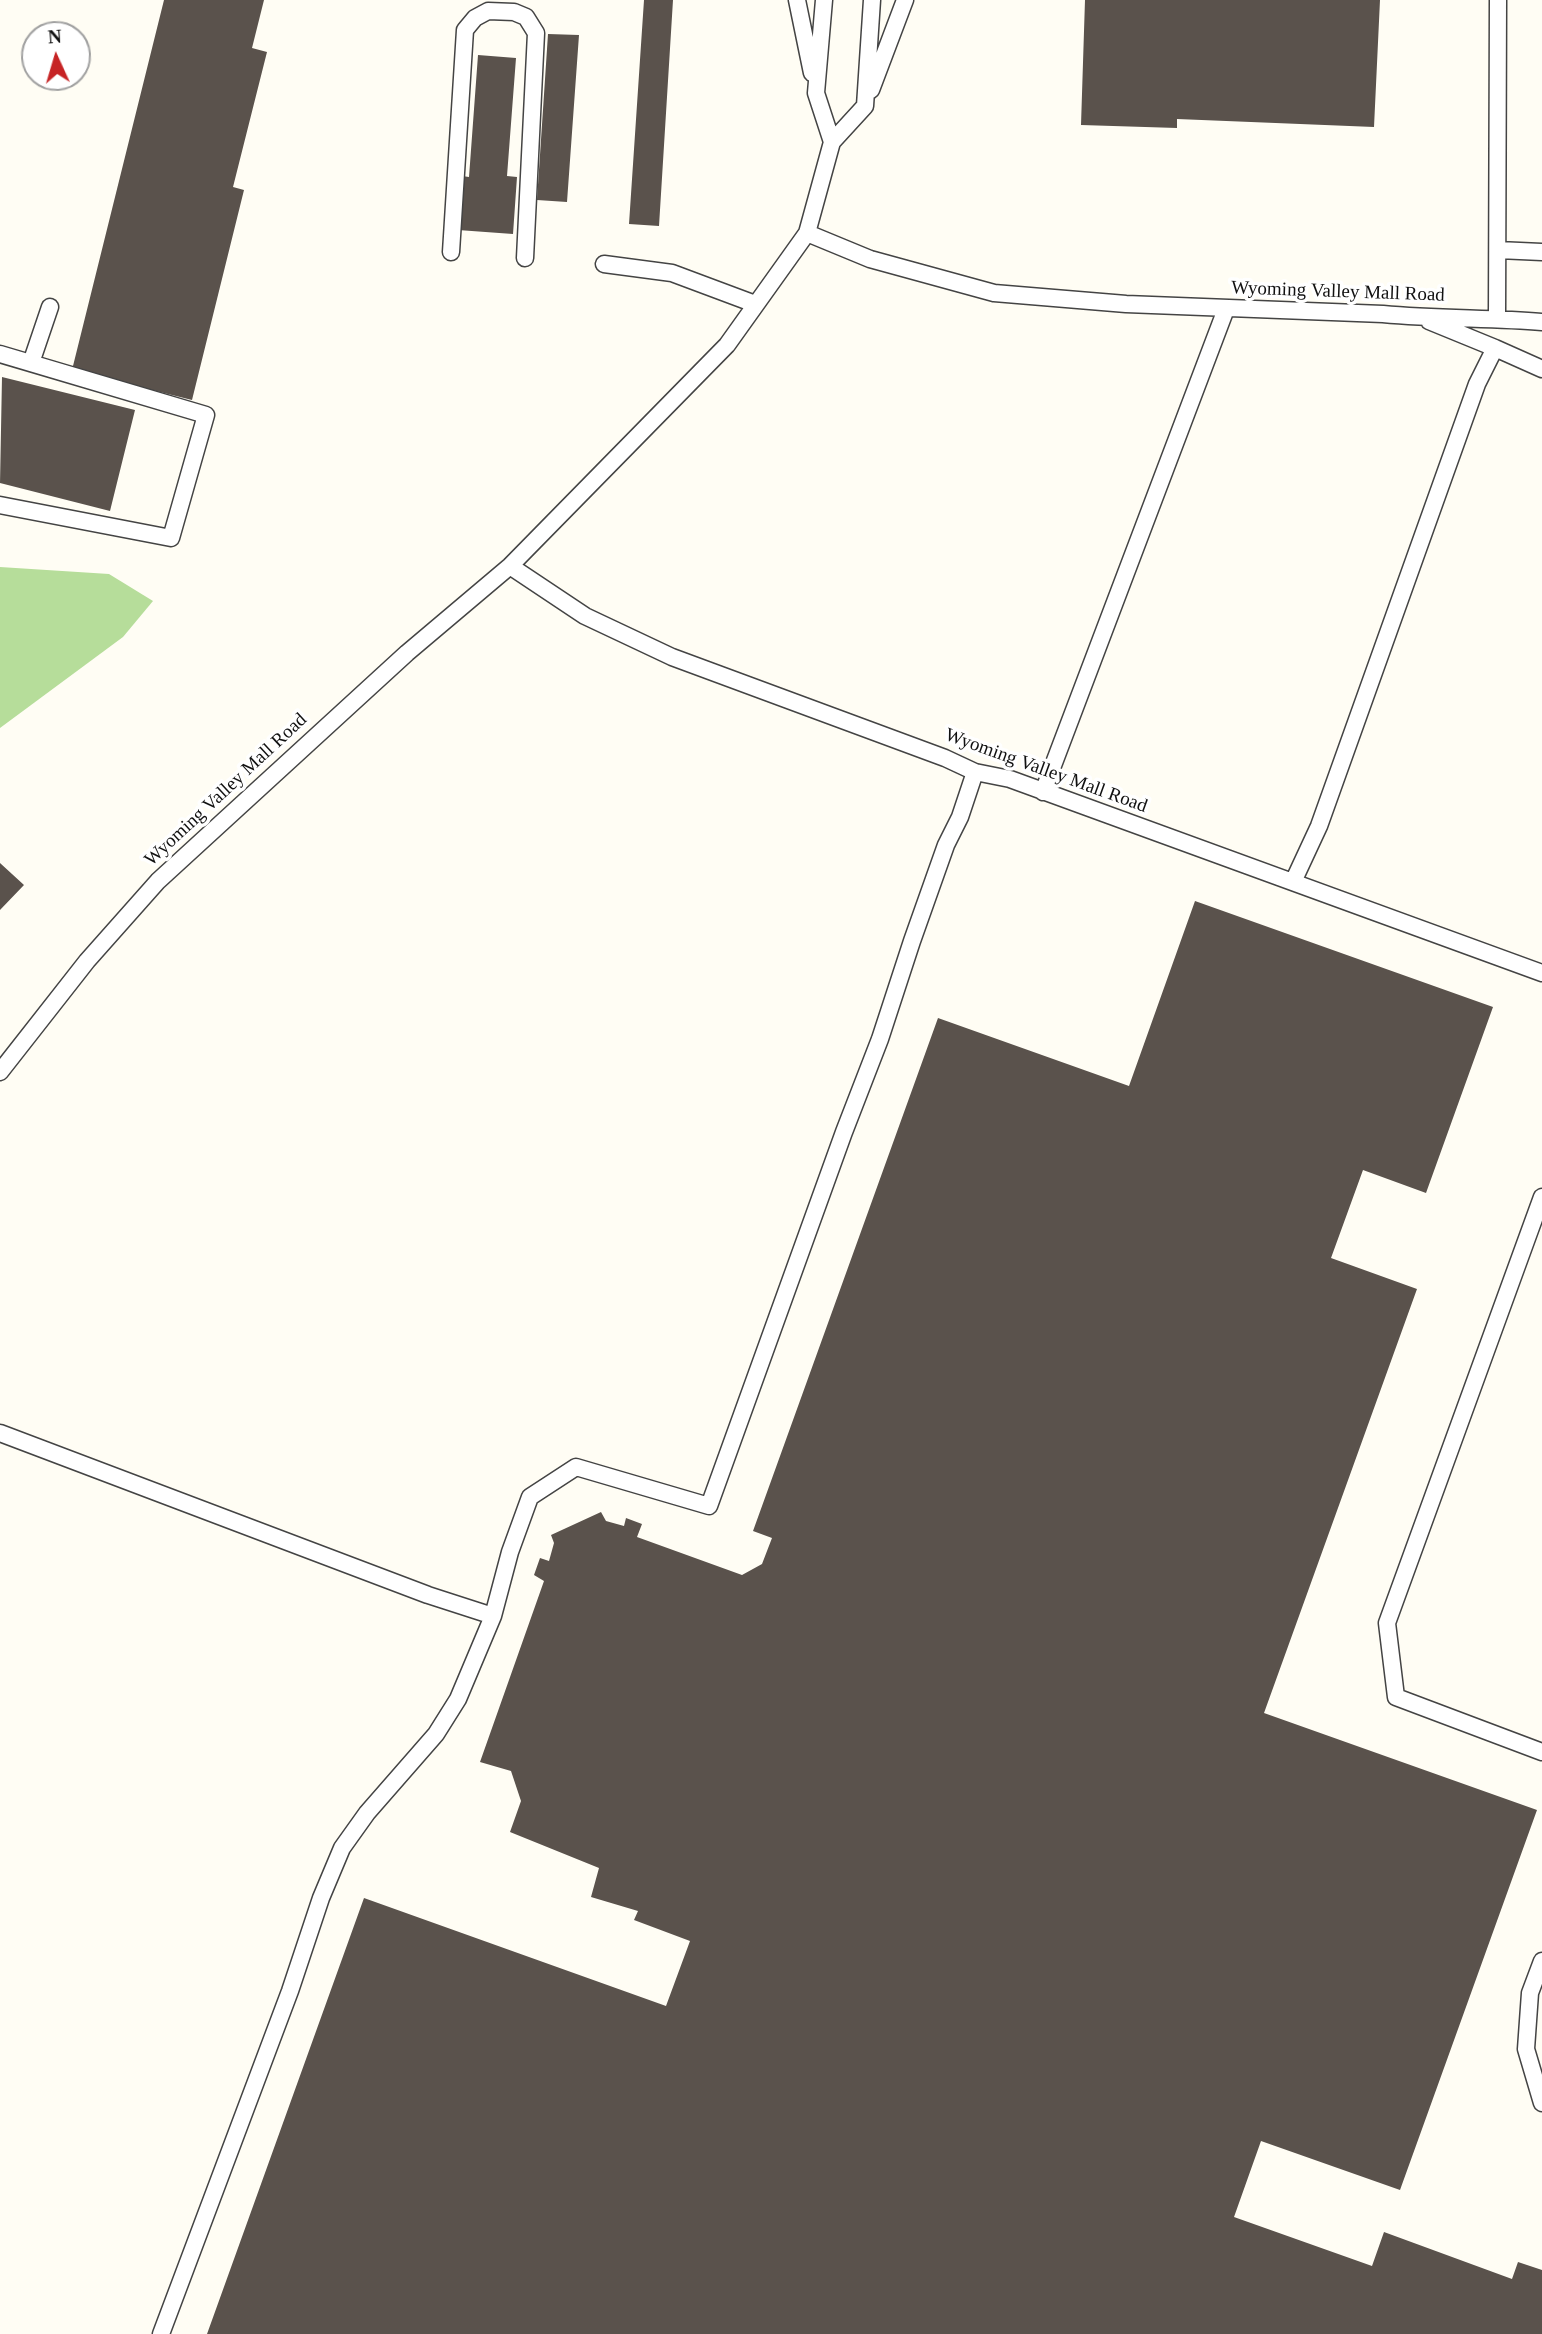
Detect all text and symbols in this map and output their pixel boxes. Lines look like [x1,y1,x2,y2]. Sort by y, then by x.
north arrow [21,21,91,91]
text: N [47,26,62,48]
street label: Wyoming Valley Mall Road [1231,277,1445,307]
street label: Wyoming Valley Mall Road [140,709,312,871]
street label: Wyoming Valley Mall Road [942,724,1150,818]

